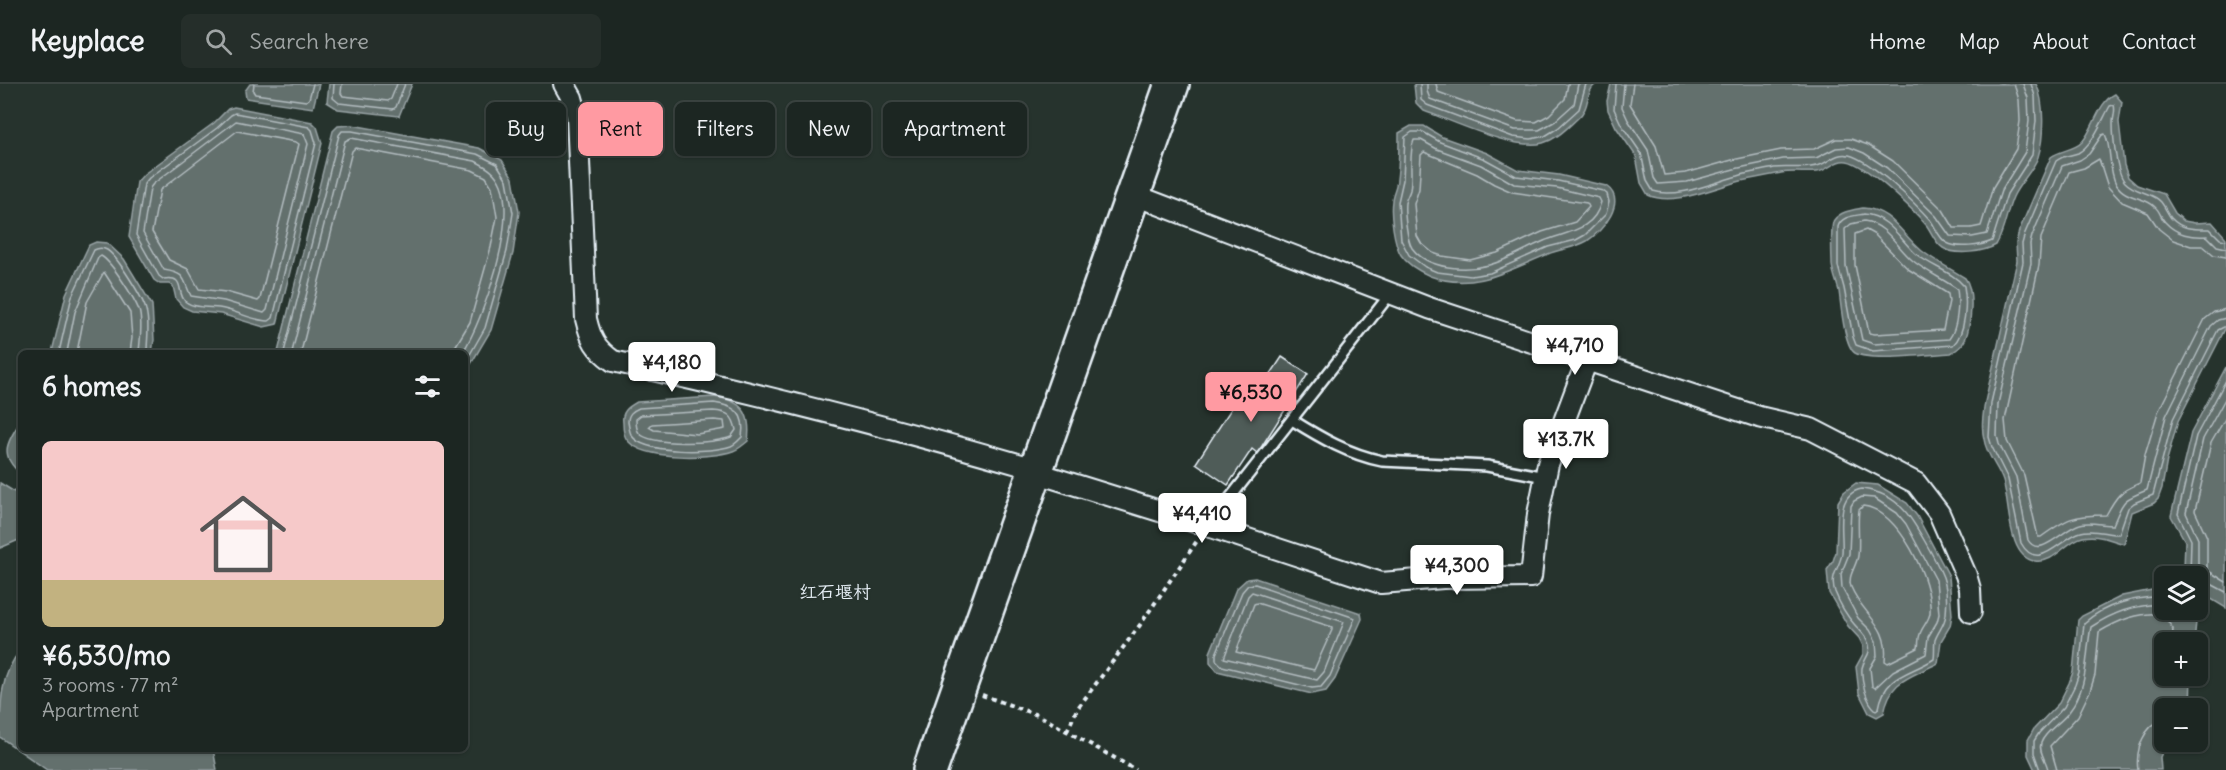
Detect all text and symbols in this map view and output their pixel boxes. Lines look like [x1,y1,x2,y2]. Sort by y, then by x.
search box [181,14,601,68]
text: Keyplace [30,23,145,59]
icon: search [202,25,235,58]
text: Search here [250,27,369,55]
text: Home [1869,28,1926,55]
text: Map [1959,28,2000,55]
text: About [2033,28,2089,55]
text: Contact [2122,28,2196,55]
chip: Buy [486,102,566,156]
chip: Rent [578,102,663,156]
chip: Filters [675,102,775,156]
chip: New [787,102,871,156]
chip: Apartment [883,102,1027,156]
pin: ¥4,710 [1526,325,1624,376]
text: ¥4,710 [1546,332,1604,357]
pin: ¥4,180 [623,342,721,393]
text: ¥4,180 [642,349,702,374]
text: 6 homes [42,370,141,403]
icon: filters [411,370,444,403]
pin: ¥6,530 [1202,372,1300,423]
text: ¥6,530 [1219,379,1283,404]
pin: ¥13.7K [1517,419,1615,470]
text: ¥13.7K [1537,426,1595,451]
icon: home [189,480,297,588]
pin: ¥4,410 [1153,493,1251,544]
text: ¥4,410 [1172,500,1232,525]
pin: ¥4,300 [1408,545,1506,596]
text: ¥4,300 [1424,552,1490,577]
map controls [2154,566,2208,752]
button: layers [2154,566,2208,620]
district label: 红石堰村 [799,580,871,603]
button: + [2154,632,2208,686]
text: ¥6,530/mo [42,639,171,672]
text: 3 rooms · 77 m² [42,672,179,697]
text: Apartment [42,697,139,722]
button: − [2154,698,2208,752]

